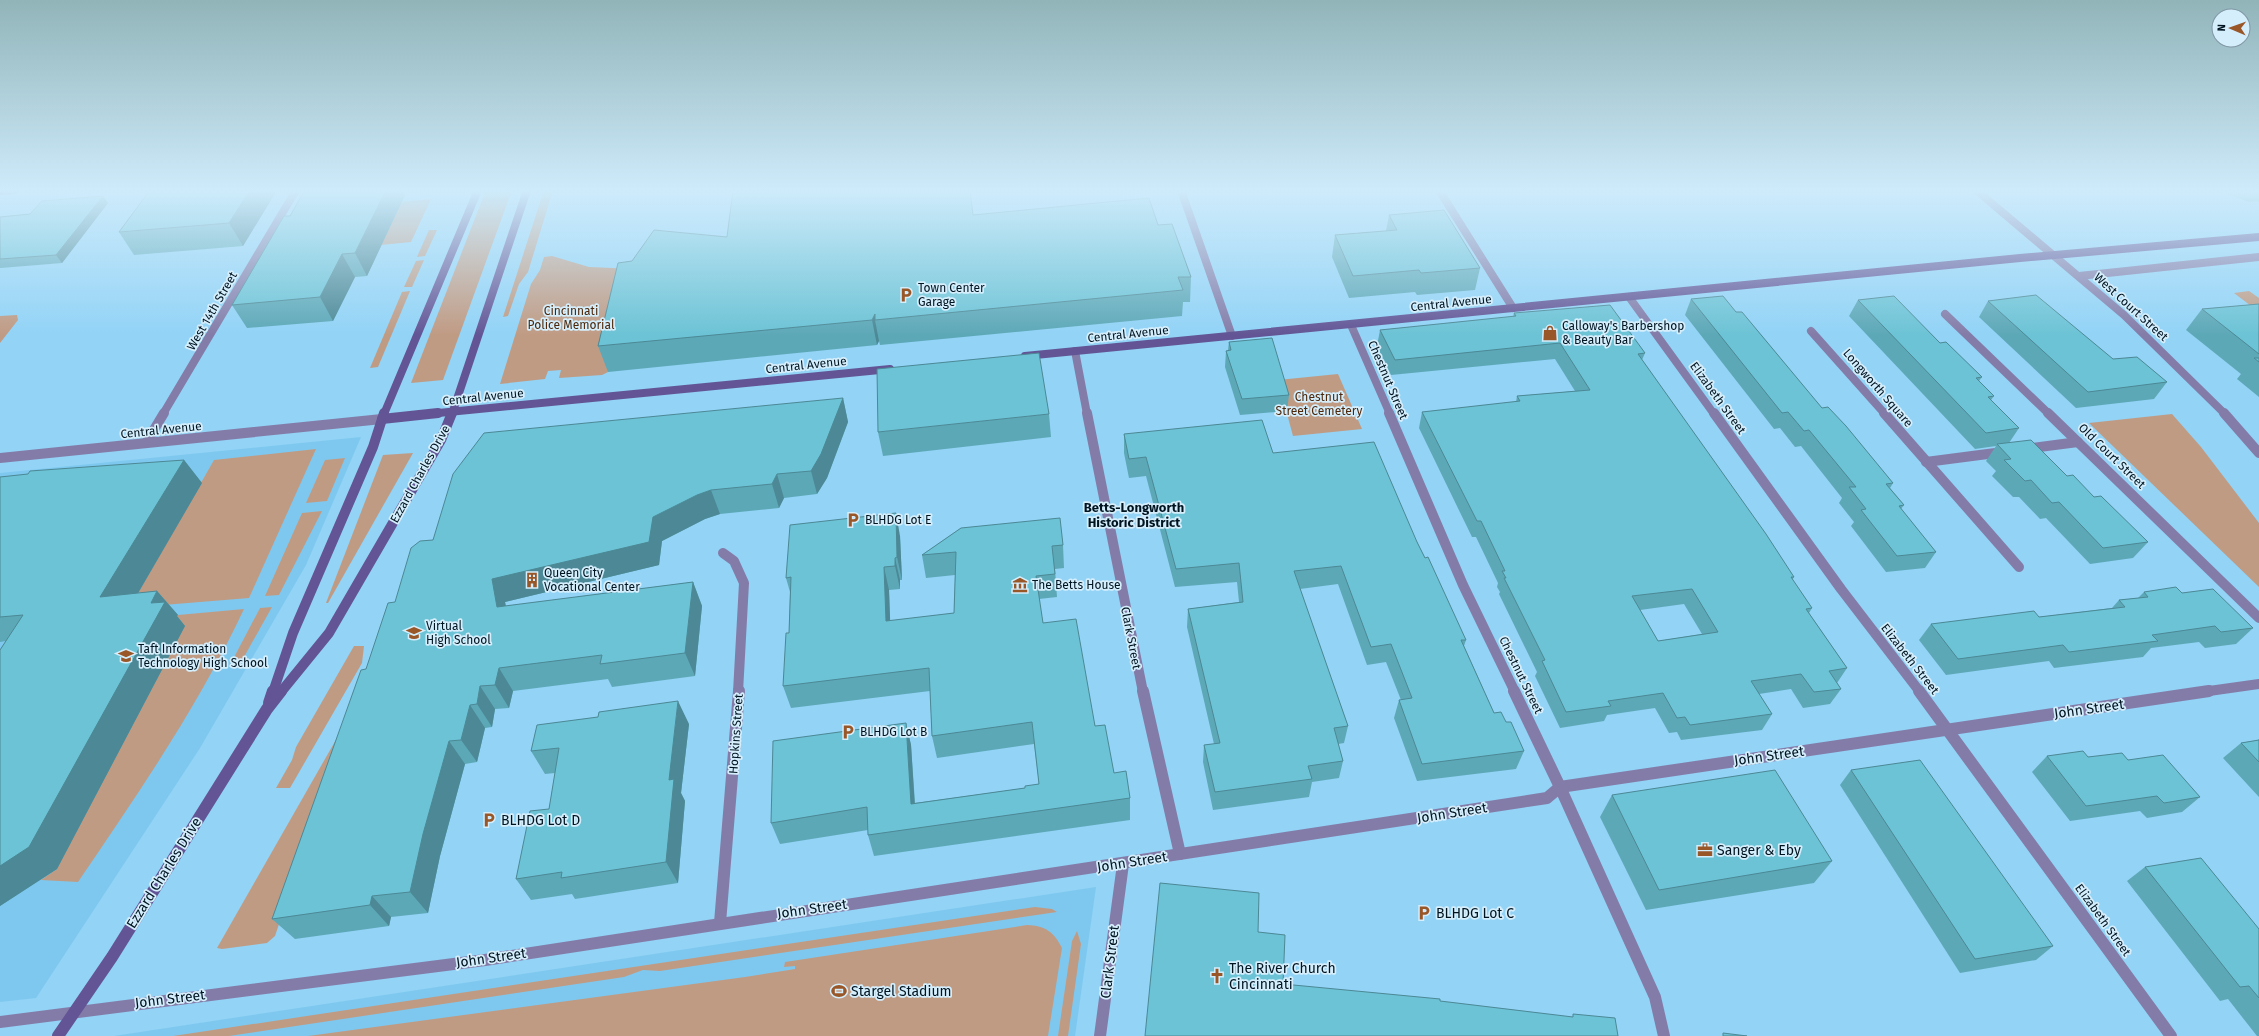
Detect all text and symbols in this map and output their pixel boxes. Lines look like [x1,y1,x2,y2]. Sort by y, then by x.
north arrow [2211,8,2251,48]
text: N [2215,24,2228,32]
street label: West 14th Street [184,269,240,353]
street label: West Court Street [2091,270,2171,344]
place label: Town Center Garage [918,281,985,309]
parking icon: Town Center Garage [897,286,915,304]
street label: Central Avenue [1410,292,1492,314]
park label: Cincinnati Police Memorial [528,304,615,332]
place label: Calloway's Barbershop & Beauty Bar [1562,319,1684,347]
street label: Central Avenue [1087,323,1169,345]
shop icon: Calloway's Barbershop & Beauty Bar [1541,324,1559,342]
street label: Chestnut Street [1365,339,1411,422]
street label: Longworth Square [1840,346,1916,430]
street label: Central Avenue [765,354,847,376]
street label: Elizabeth Street [1687,359,1749,437]
street label: Central Avenue [442,386,524,408]
park label: Chestnut Street Cemetery [1276,390,1362,418]
street label: Central Avenue [120,419,202,441]
street label: Old Court Street [2076,421,2149,492]
street label: Ezzard Charles Drive [387,423,453,525]
district label: Betts-Longworth Historic District [1084,500,1184,530]
parking icon: BLHDG Lot E [844,511,862,529]
place label: BLHDG Lot E [865,513,932,527]
place label: Queen City Vocational Center [544,566,640,594]
building icon: Queen City Vocational Center [523,571,541,589]
museum icon: The Betts House [1011,576,1029,594]
place label: The Betts House [1032,578,1121,592]
street label: Clark Street [1118,606,1144,671]
place label: Virtual High School [426,619,491,647]
street label: Elizabeth Street [1878,621,1942,698]
school or university icon: Virtual High School [405,624,423,642]
street label: Chestnut Street [1496,634,1546,717]
place label: Taft Information Technology High School [138,642,268,670]
school or university icon: Taft Information Technology High School [117,647,135,665]
street label: Hopkins Street [726,693,746,774]
street label: John Street [2053,696,2126,722]
parking icon: BLHDG Lot B [839,723,857,741]
place label: BLHDG Lot B [860,725,927,739]
street label: John Street [1733,743,1806,769]
street label: John Street [1416,799,1489,827]
parking icon: BLHDG Lot D [480,811,498,829]
place label: BLHDG Lot D [501,812,580,829]
street label: Ezzard Charles Drive [123,814,205,932]
office icon: Sanger & Eby [1696,841,1714,859]
place label: Sanger & Eby [1717,842,1801,859]
street label: John Street [1096,848,1169,876]
street label: Elizabeth Street [2072,881,2134,959]
street label: John Street [776,896,849,922]
parking icon: BLHDG Lot C [1415,904,1433,922]
place label: BLHDG Lot C [1436,905,1514,922]
street label: Clark Street [1097,924,1123,1000]
street label: John Street [455,945,528,971]
place label: The River Church Cincinnati [1229,960,1336,993]
church icon: The River Church Cincinnati [1208,967,1226,985]
sports icon: Stargel Stadium [830,982,848,1000]
place label: Stargel Stadium [851,983,952,1000]
street label: John Street [134,986,207,1012]

